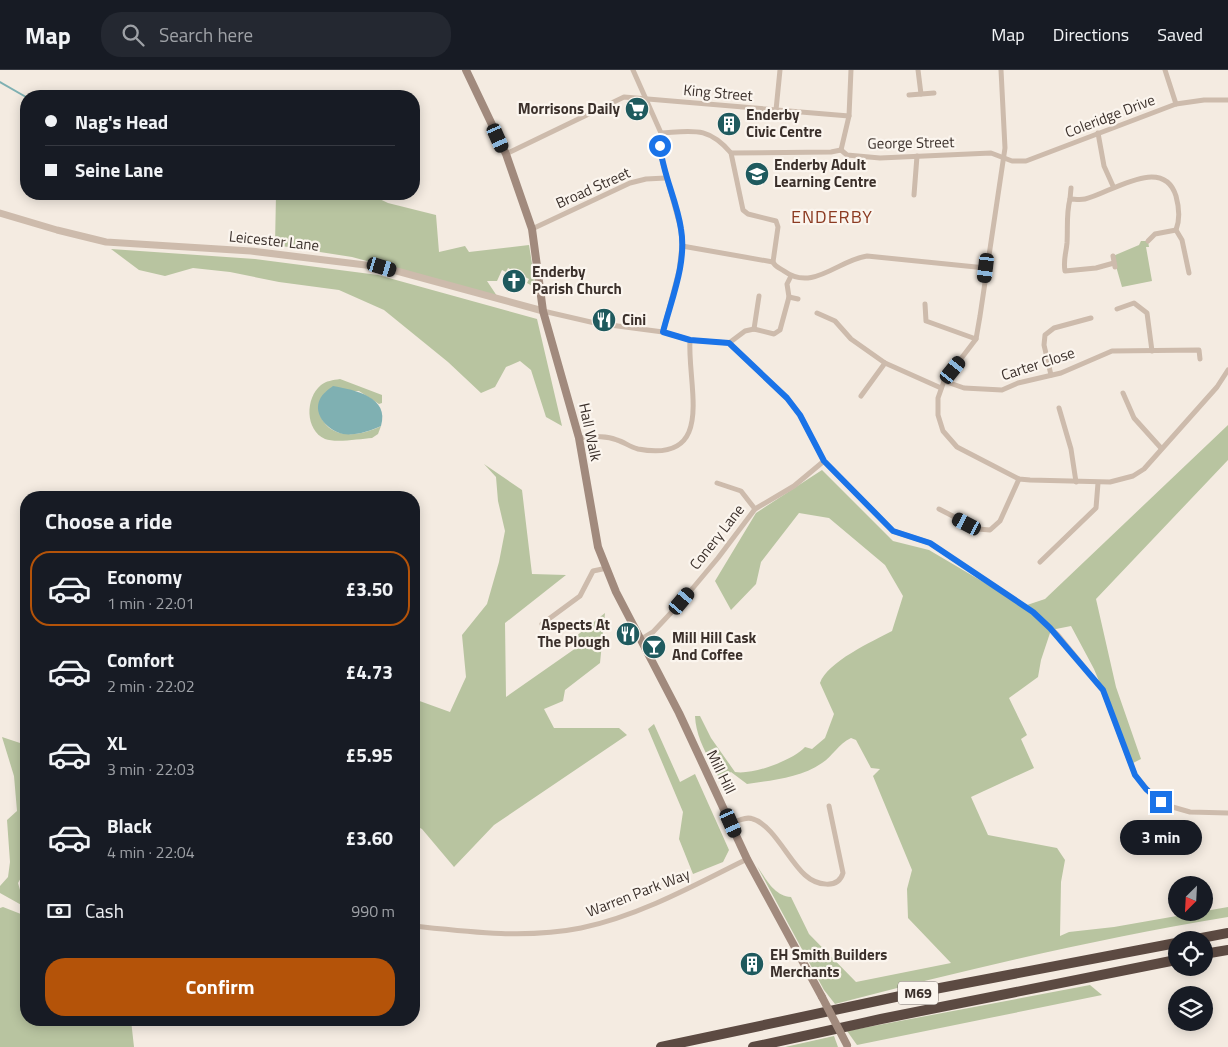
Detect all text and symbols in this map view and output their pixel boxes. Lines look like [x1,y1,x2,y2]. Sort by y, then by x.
search box [101,12,451,57]
text: Map [25,17,71,53]
text: Search here [159,20,253,49]
icon: search [119,21,147,49]
text: Map [991,21,1025,48]
text: Directions [1053,21,1129,48]
text: Saved [1157,21,1203,48]
street label: King Street [682,78,754,107]
street label: Coleridge Drive [1061,88,1158,143]
supermarket icon: Morrisons Daily [624,96,650,122]
place label: Morrisons Daily [518,97,620,120]
place label: Enderby Civic Centre [746,103,822,143]
text: Nag's Head [75,107,168,136]
building icon: Enderby Civic Centre [716,111,742,137]
car [485,121,510,155]
street label: George Street [867,130,955,155]
route start [649,135,671,157]
place label: Enderby Adult Learning Centre [774,153,877,193]
text: Seine Lane [75,155,163,184]
street label: Broad Street [552,161,635,214]
school or university icon: Enderby Adult Learning Centre [744,161,770,187]
district label: ENDERBY [791,203,873,230]
street label: Leicester Lane [228,224,320,257]
car [976,252,995,284]
car [365,255,398,279]
place label: Enderby Parish Church [532,260,622,300]
church icon: Enderby Parish Church [501,268,527,294]
restaurant icon: Cini [591,307,617,333]
place label: Cini [622,308,646,331]
street label: Carter Close [998,341,1078,386]
car [937,354,968,386]
street label: Hall Walk [573,401,608,463]
street label: Conery Lane [684,499,750,574]
text: Choose a ride [45,504,172,538]
car [950,511,983,537]
text: Economy [107,562,182,591]
icon: car [47,566,92,611]
text: £3.50 [346,574,393,603]
car [666,585,697,617]
text: 1 min · 22:01 [107,591,195,615]
place label: Aspects At The Plough [537,613,611,653]
restaurant icon: Aspects At The Plough [615,621,641,647]
place label: Mill Hill Cask And Coffee [672,626,756,666]
bar icon: Mill Hill Cask And Coffee [641,634,667,660]
text: Comfort [107,645,174,674]
icon: car [47,649,92,694]
text: £4.73 [346,657,393,686]
text: 2 min · 22:02 [107,674,195,698]
text: XL [107,728,127,757]
icon: car [47,732,92,777]
text: £5.95 [346,740,393,769]
street label: Mill Hill [701,746,742,798]
text: 3 min · 22:03 [107,757,195,781]
route end [1150,791,1172,813]
car [718,806,743,840]
text: Black [107,811,152,840]
icon: car [47,815,92,860]
callout: 3 min [1120,820,1202,854]
text: £3.60 [346,823,393,852]
text: 3 min [1142,825,1180,849]
text: 4 min · 22:04 [107,840,195,864]
street label: Warren Park Way [583,862,693,923]
north arrow [1168,876,1212,921]
map controls [1168,876,1213,1031]
text: Cash [85,896,124,925]
icon: cash [45,897,73,925]
text: 990 m [351,899,395,923]
button: locate [1168,931,1213,976]
place label: EH Smith Builders Merchants [770,943,887,983]
building icon: EH Smith Builders Merchants [739,951,765,977]
button: Confirm [45,958,395,1016]
road number: M69 [898,981,938,1004]
button: layers [1168,986,1213,1031]

